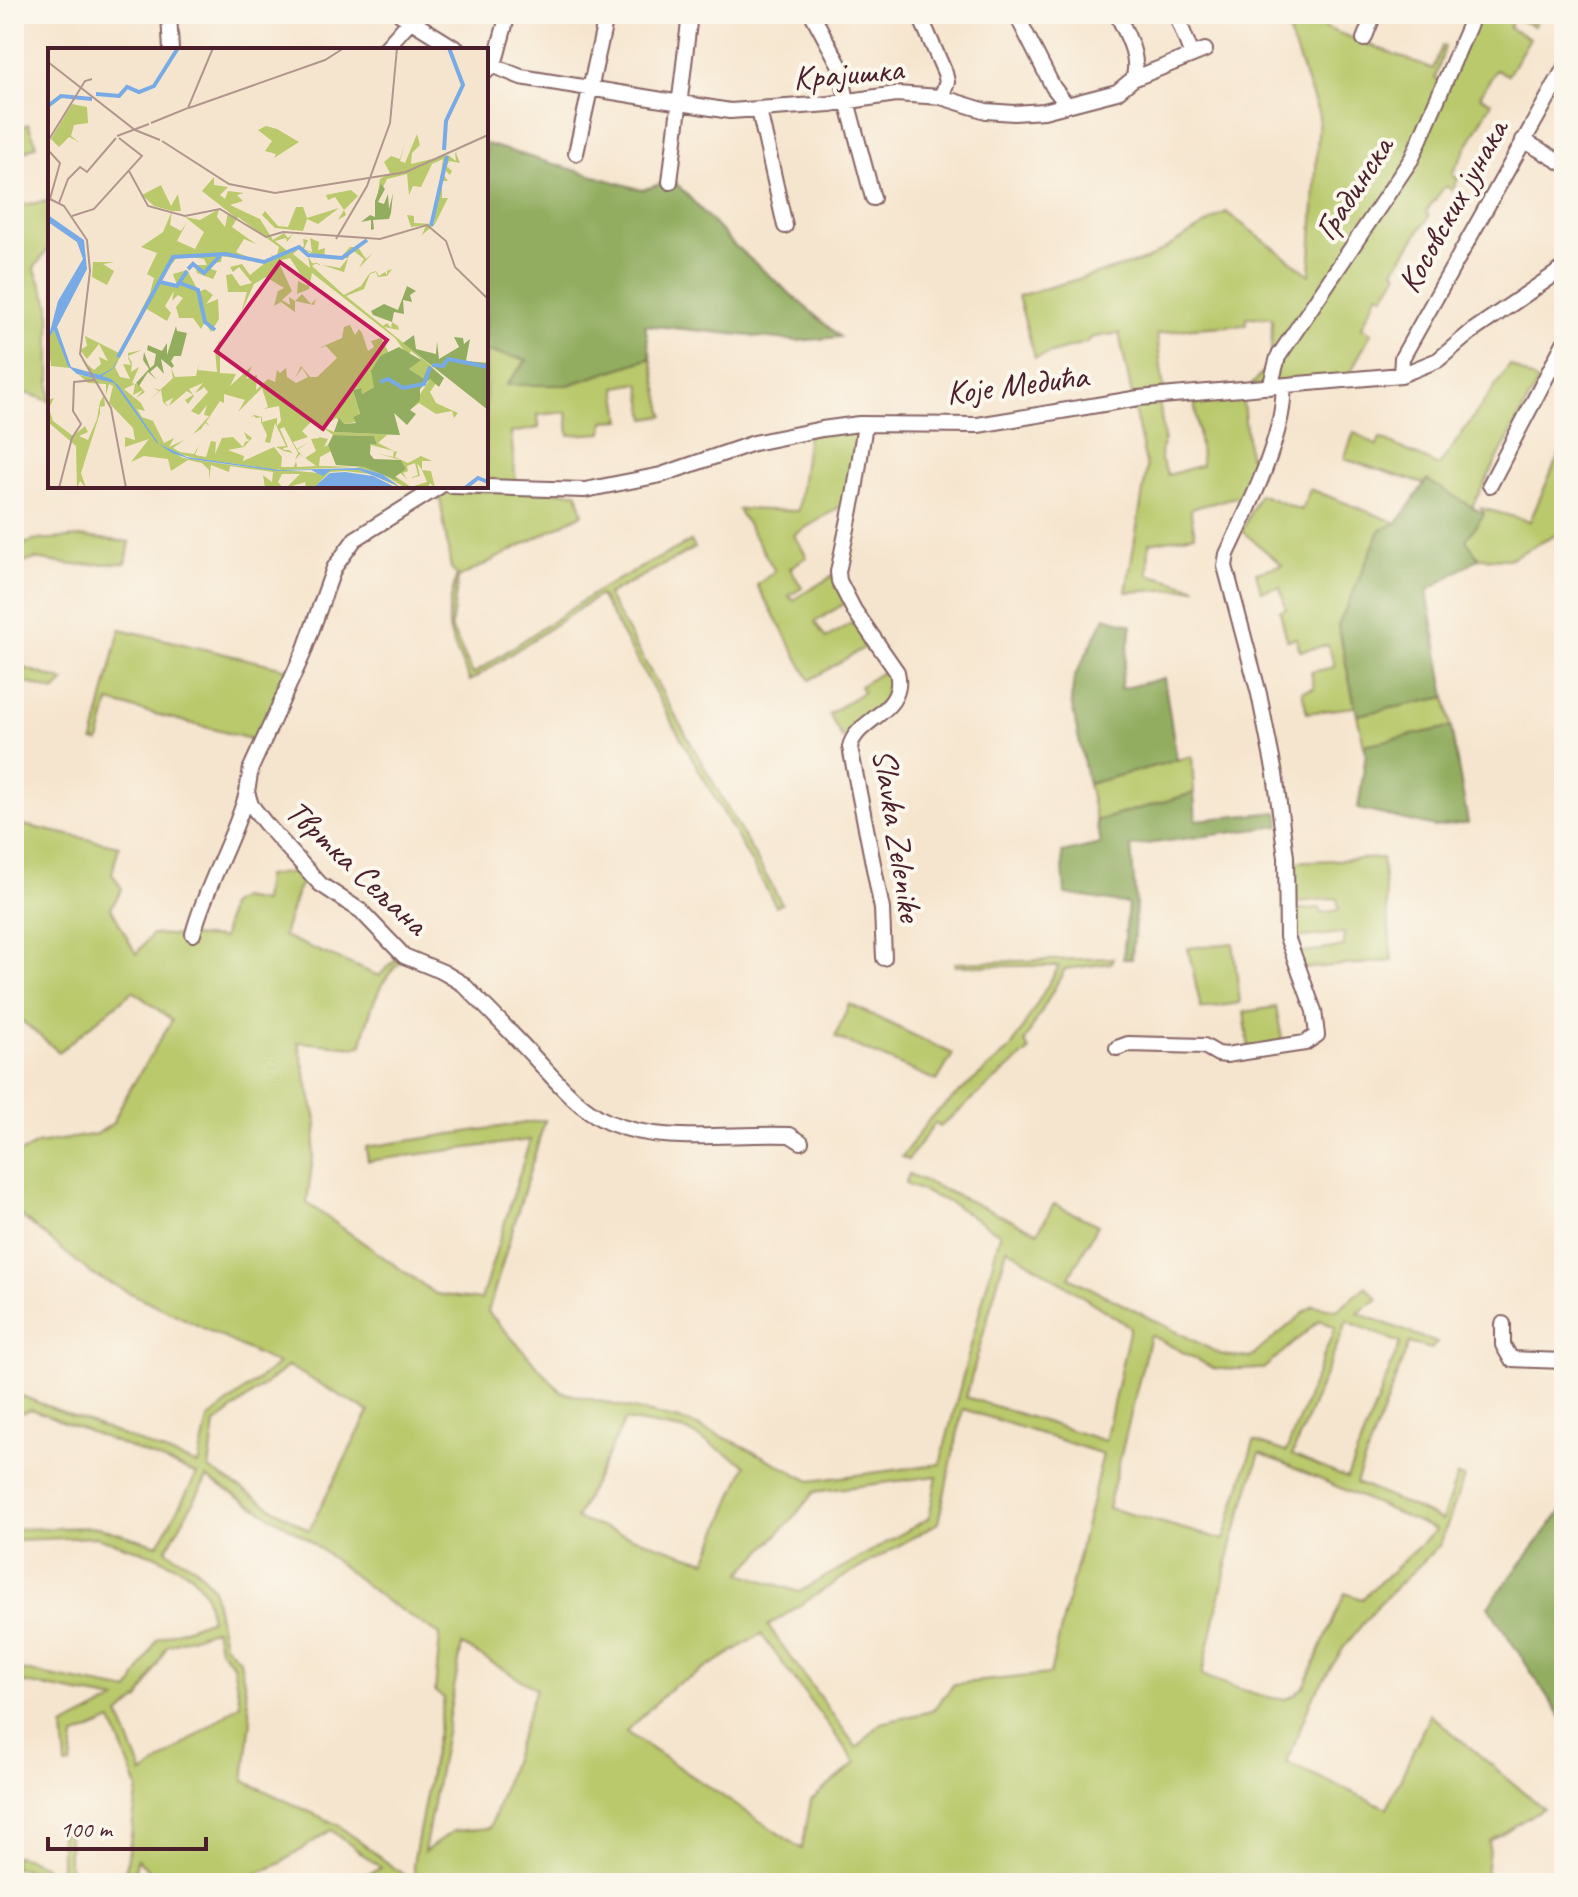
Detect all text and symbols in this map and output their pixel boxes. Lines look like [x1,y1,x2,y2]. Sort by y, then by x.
street label: Крајишка [791,47,907,99]
inset map [48,48,488,488]
street label: Косовских јунака [1387,109,1519,300]
street label: Градинска [1304,126,1404,248]
street label: Које Медића [944,354,1092,414]
street label: Slavka Zelenike [863,746,933,926]
street label: Твртка Сељана [277,790,439,946]
scale bar [48,1801,206,1851]
text: 100 m [60,1814,114,1844]

